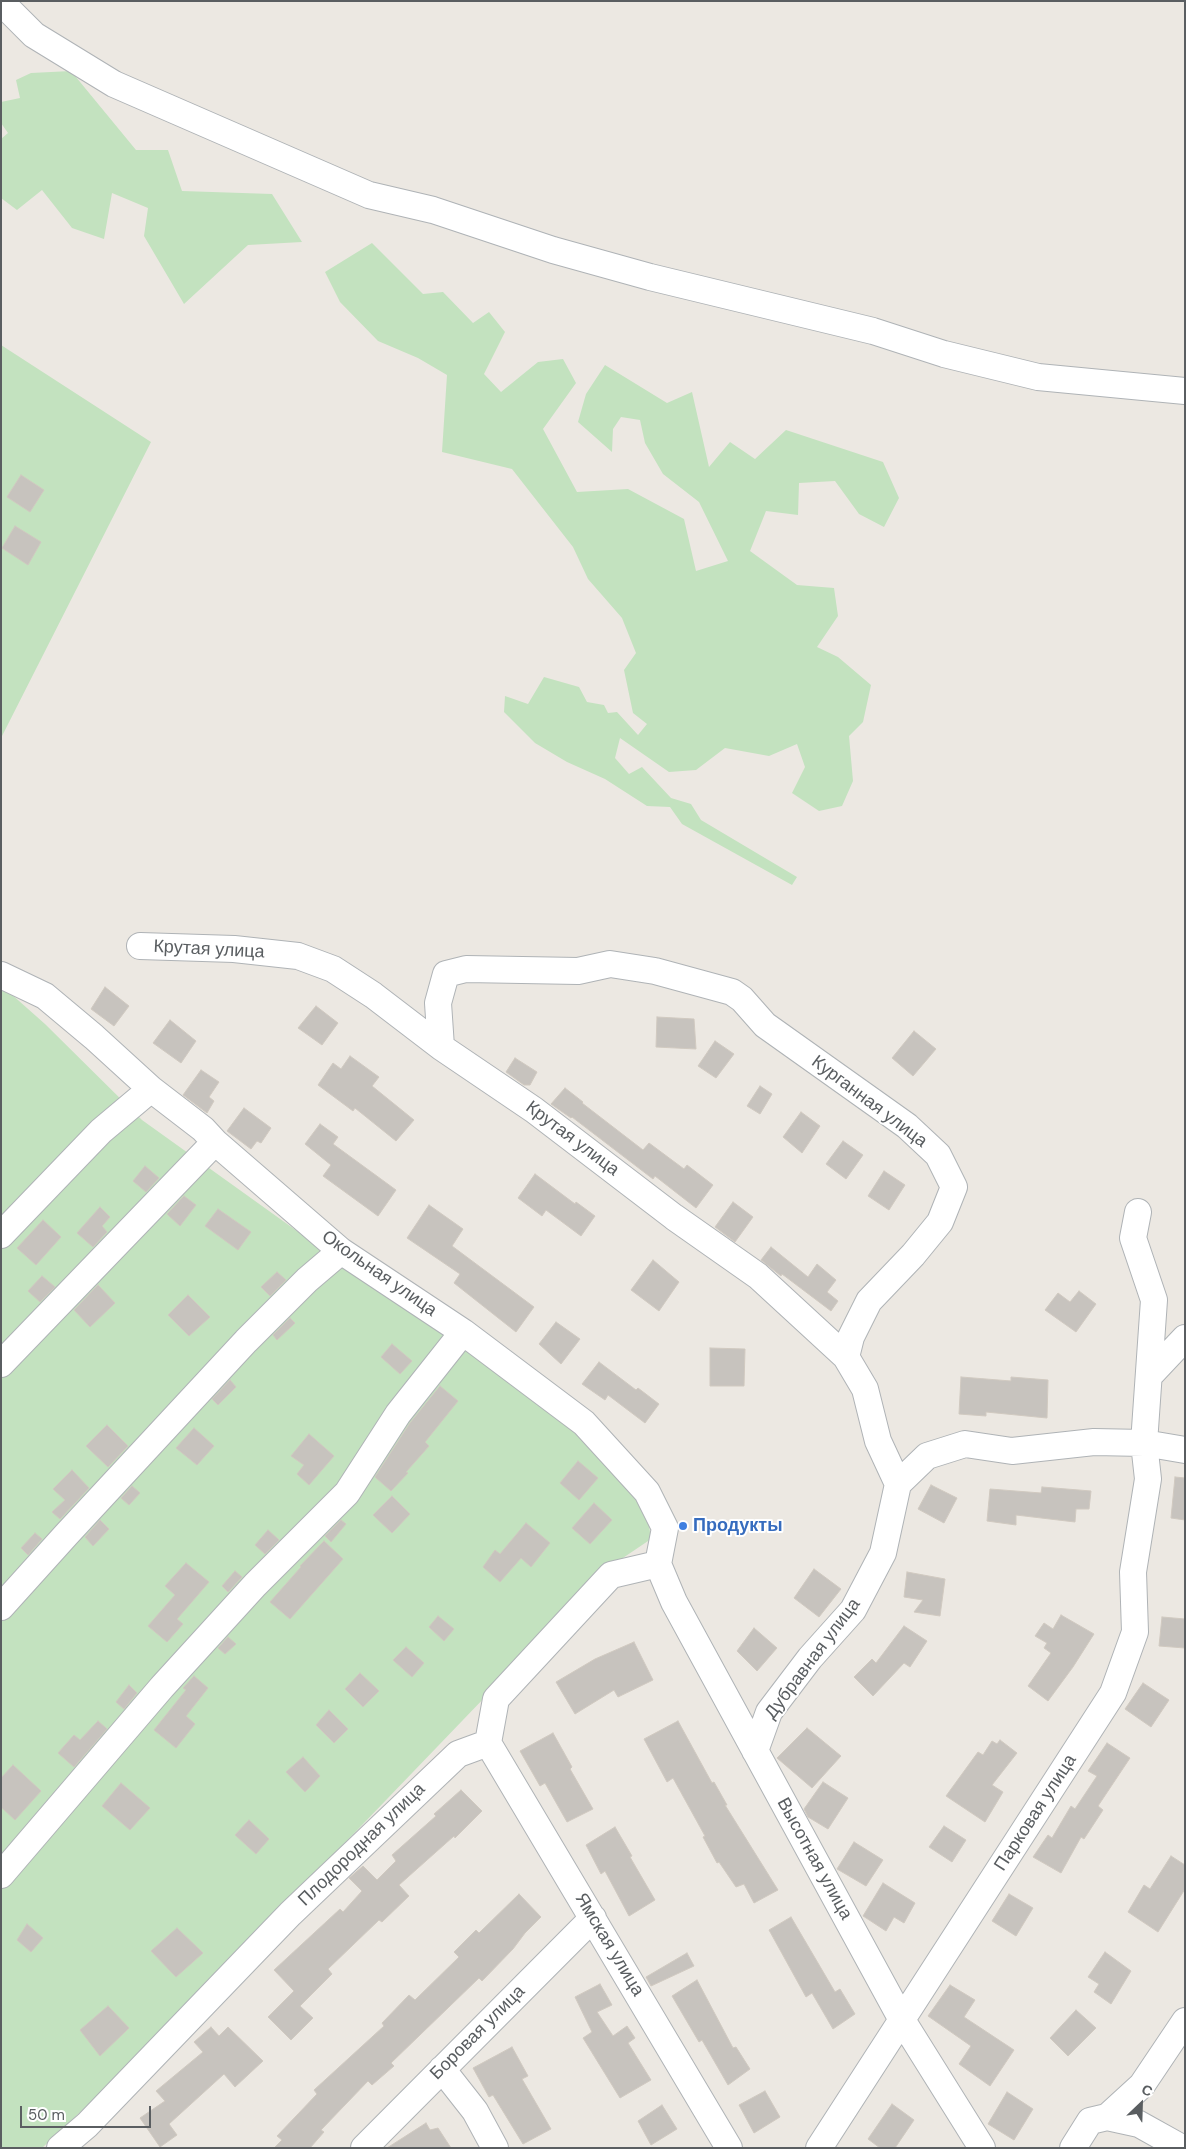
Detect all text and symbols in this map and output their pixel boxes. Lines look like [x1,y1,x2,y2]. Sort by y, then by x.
street label: Крутая улица [153,936,265,964]
street label: Курганная улица [807,1051,931,1153]
street label: Крутая улица [521,1097,623,1181]
street label: Окольная улица [317,1226,441,1322]
place label: Продукты [693,1515,783,1537]
marker: Продукты [677,1520,689,1532]
street label: Дубравная улица [761,1594,865,1724]
street label: Парковая улица [990,1751,1082,1875]
street label: Плодородная улица [294,1779,430,1911]
street label: Высотная улица [772,1794,856,1924]
street label: Ямская улица [570,1889,648,2001]
street label: Боровая улица [426,1981,530,2085]
north arrow [1116,2079,1166,2129]
text: С [1139,2080,1155,2101]
scale bar [22,2096,154,2128]
text: 50 m [28,2105,65,2125]

